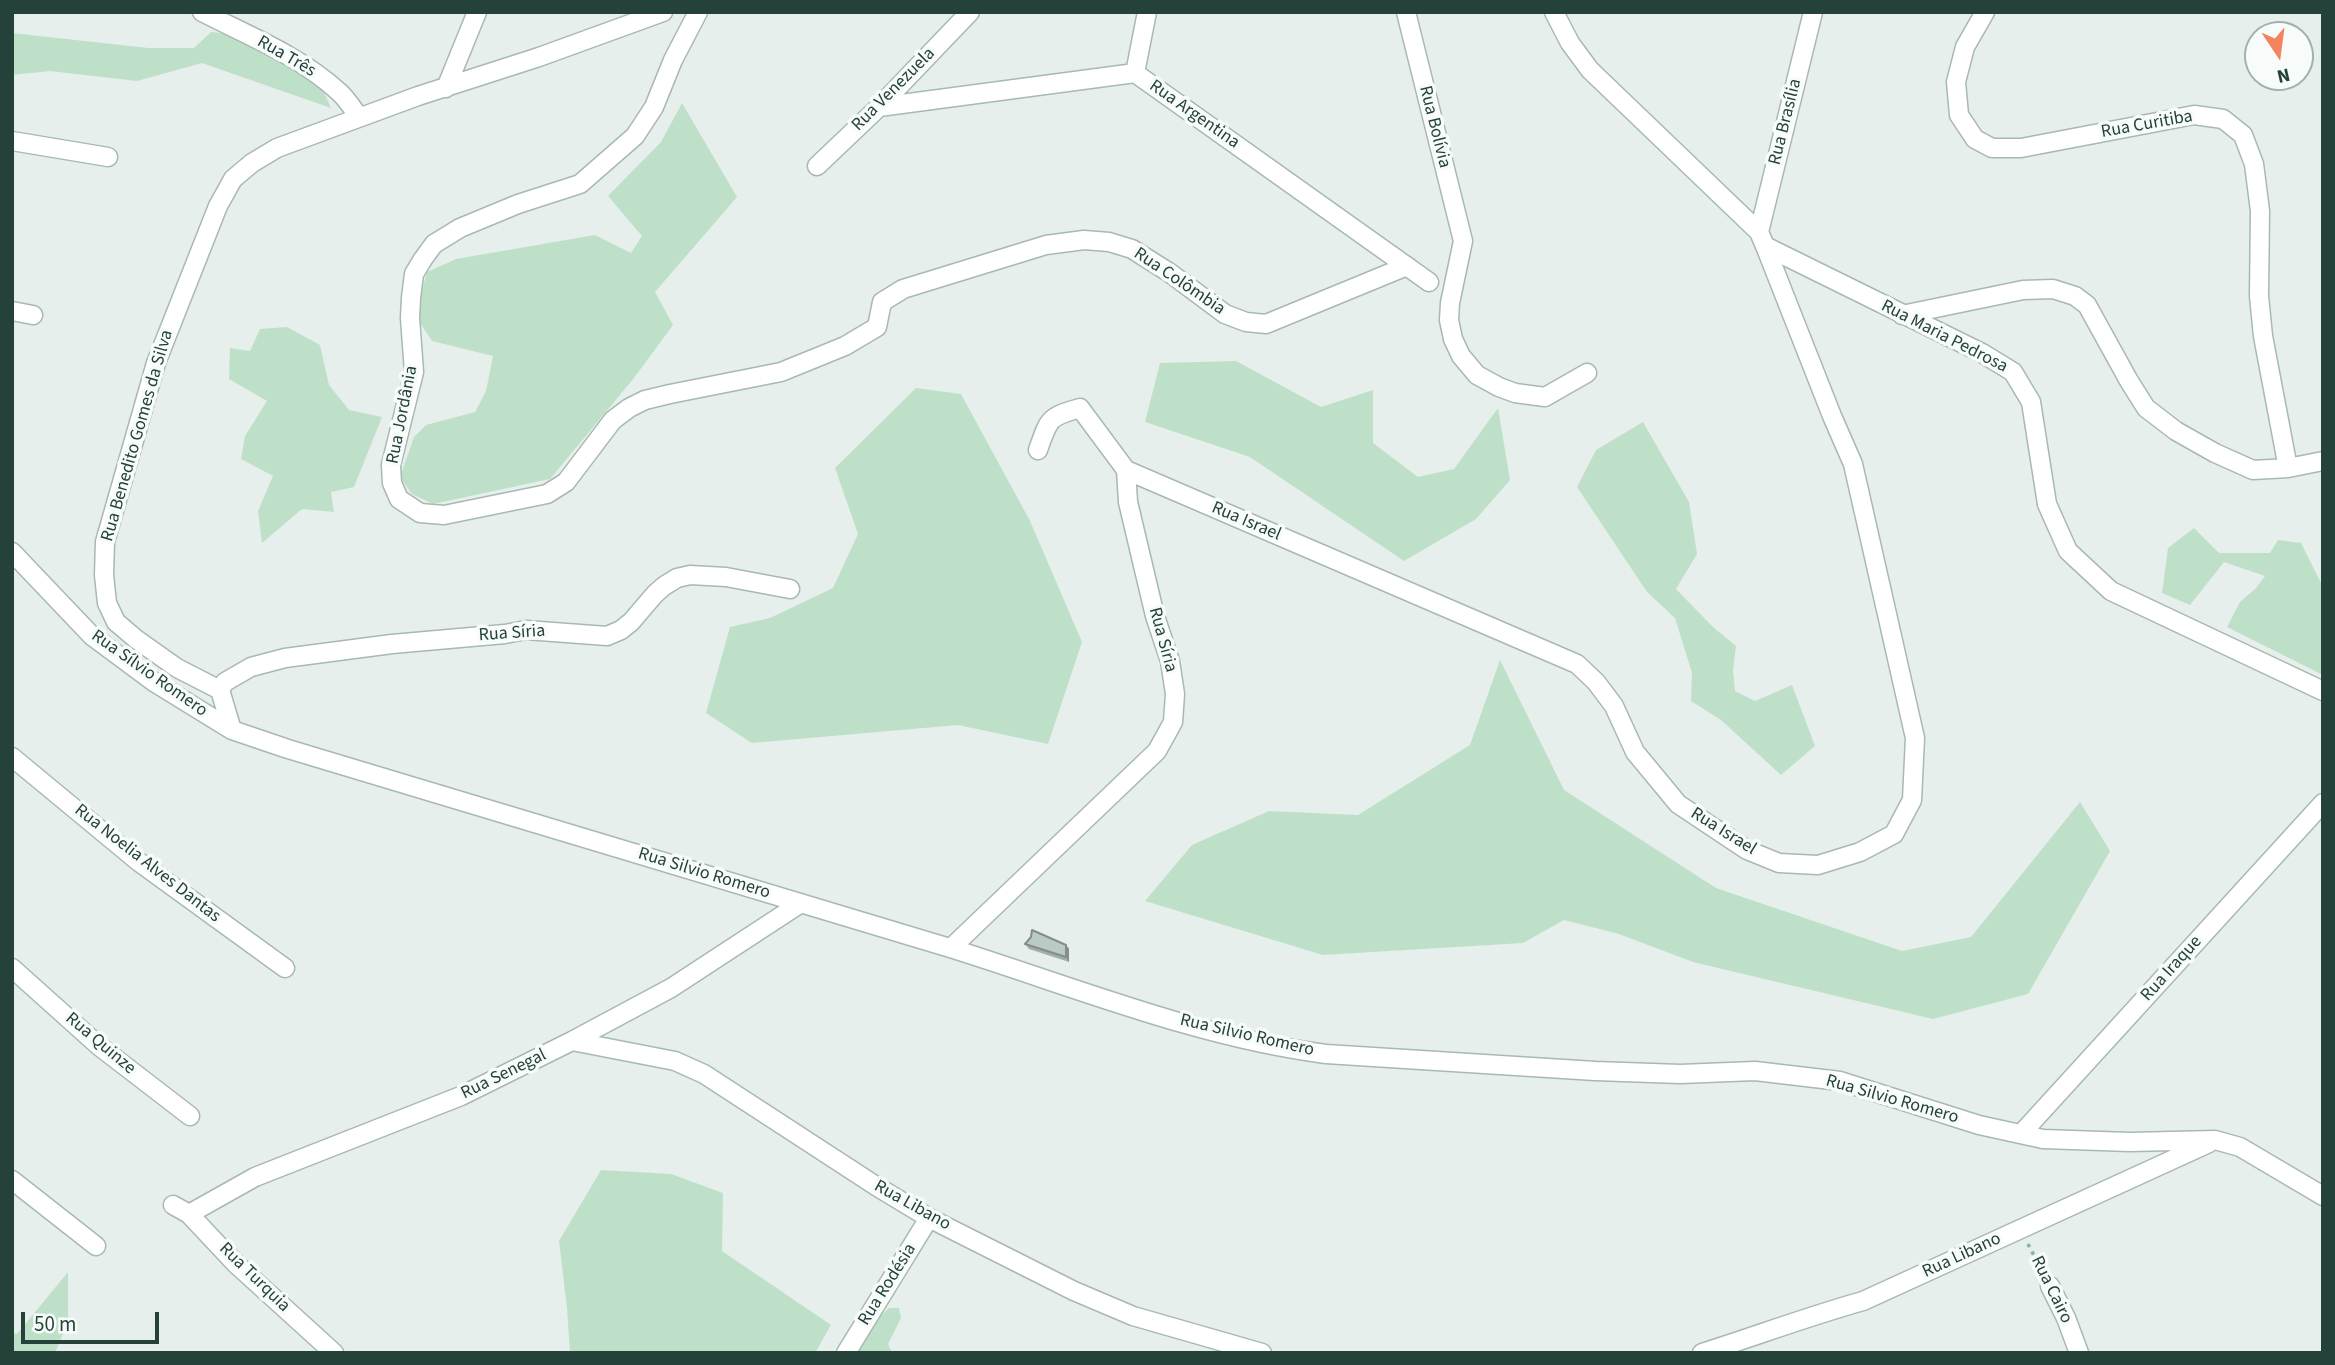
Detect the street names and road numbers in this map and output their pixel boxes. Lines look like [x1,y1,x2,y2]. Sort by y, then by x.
street label: Rua Três [253,32,319,82]
street label: Rua Venezuela [848,44,940,136]
street label: Rua Argentina [1145,76,1243,154]
street label: Rua Brasília [1765,77,1807,167]
street label: Rua Bolívia [1413,84,1455,170]
street label: Rua Curitiba [2100,106,2194,144]
street label: Rua Colômbia [1129,244,1229,320]
street label: Rua Maria Pedrosa [1877,296,2011,378]
street label: Rua Benedito Gomes da Silva [97,328,179,544]
street label: Rua Jordânia [383,364,423,466]
street label: Rua Israel [1208,498,1284,546]
street label: Rua Síria [1143,605,1181,675]
street label: Rua Síria [478,621,546,647]
street label: Rua Sílvio Romero [87,626,211,722]
street label: Rua Noelia Alves Dantas [70,800,224,928]
street label: Rua Israel [1686,803,1760,861]
street label: Rua Silvio Romero [635,844,773,904]
street label: Rua Iraque [2137,932,2207,1006]
street label: Rua Quinze [60,1008,140,1080]
street label: Rua Silvio Romero [1178,1010,1316,1062]
street label: Rua Senegal [458,1045,550,1105]
street label: Rua Silvio Romero [1823,1071,1961,1129]
street label: Rua Libano [870,1176,954,1236]
street label: Rua Libano [1919,1228,2005,1284]
street label: Rua Turquia [214,1239,294,1317]
street label: Rua Rodésia [854,1240,922,1330]
street label: Rua Cairo [2025,1253,2077,1327]

